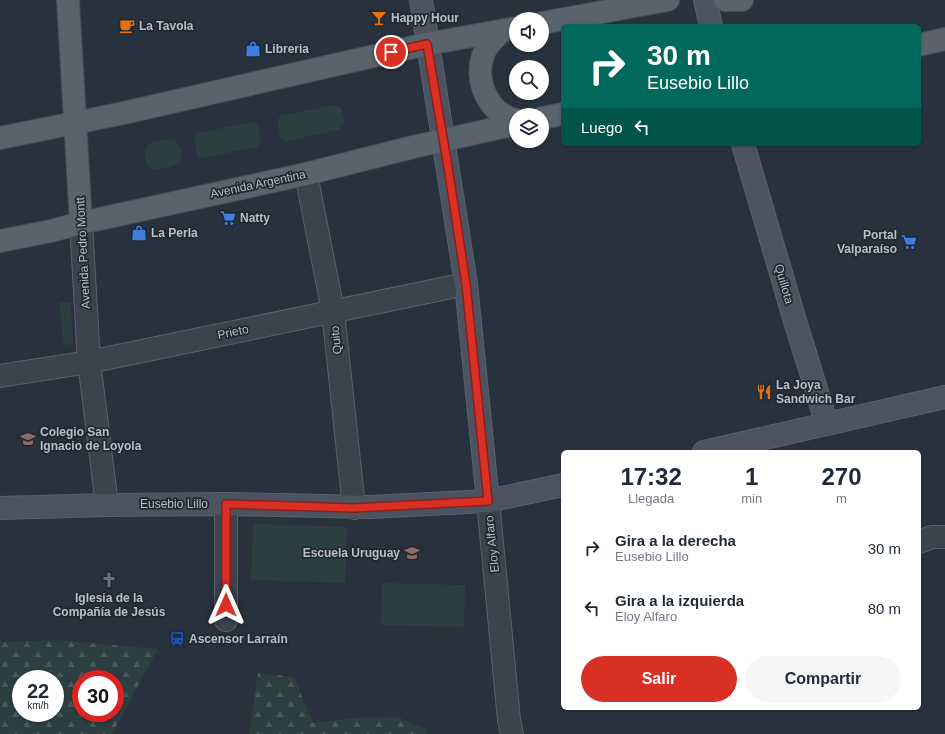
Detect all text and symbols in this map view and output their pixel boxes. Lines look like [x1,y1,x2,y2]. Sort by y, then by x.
bar icon: Happy Hour [370,9,388,27]
place label: Happy Hour [391,11,459,25]
map controls [509,12,549,148]
button: sound [509,12,549,52]
cafe icon: La Tavola [118,17,136,35]
place label: La Tavola [139,19,194,33]
pin [374,35,408,69]
shop icon: Libreria [244,40,262,58]
icon: right [581,40,633,92]
text: 30 m [647,40,711,71]
icon: arrive [380,41,402,63]
place label: Libreria [265,42,309,56]
button: search [509,60,549,100]
text: Eusebio Lillo [647,73,749,93]
button: layers [509,108,549,148]
icon: left [631,116,653,138]
text: Luego [581,119,623,136]
street label: Avenida Argentina [209,167,307,201]
street label: Avenida Pedro Montt [73,196,93,309]
supermarket icon: Natty [219,209,237,227]
place label: Natty [240,211,270,225]
shop icon: La Perla [130,224,148,242]
place label: La Perla [151,226,198,240]
place label: Portal Valparaíso [837,228,897,256]
supermarket icon: Portal Valparaíso [900,233,918,251]
street label: Quillota [772,263,796,306]
street label: Prieto [216,322,250,342]
street label: Quito [328,325,344,355]
place label: La Joya Sandwich Bar [776,378,856,406]
restaurant icon: La Joya Sandwich Bar [755,383,773,401]
place label: Colegio San Ignacio de Loyola [40,425,142,453]
school or university icon: Colegio San Ignacio de Loyola [19,430,37,448]
text: 17:32 [620,463,682,490]
text: 1 [745,463,758,490]
text: 270 [822,463,862,490]
text: Llegada [628,491,674,506]
text: min [741,491,762,506]
text: m [836,491,847,506]
street label: Eusebio Lillo [140,497,208,511]
street label: Eloy Alfaro [482,514,502,573]
text: Gira a la derecha [615,532,736,549]
icon: right [581,537,603,559]
text: 30 m [868,540,901,557]
school or university icon: Escuela Uruguay [403,544,421,562]
place label: Escuela Uruguay [303,546,400,560]
text: Eusebio Lillo [615,549,689,564]
church icon: Iglesia de la Compañía de Jesús [100,571,118,589]
position arrow [205,584,247,626]
place label: Iglesia de la Compañía de Jesús [53,591,166,619]
text: Gira a la izquierda [615,592,744,609]
icon: left [581,597,603,619]
text: 80 m [868,600,901,617]
text: Eloy Alfaro [615,609,677,624]
station icon: Ascensor Larraín [168,630,186,648]
place label: Ascensor Larraín [189,632,288,646]
button: Salir [581,656,737,702]
button: Compartir [745,656,901,702]
speed limit sign: 30 [72,670,124,722]
text: 22 [27,680,49,702]
text: km/h [27,700,49,711]

